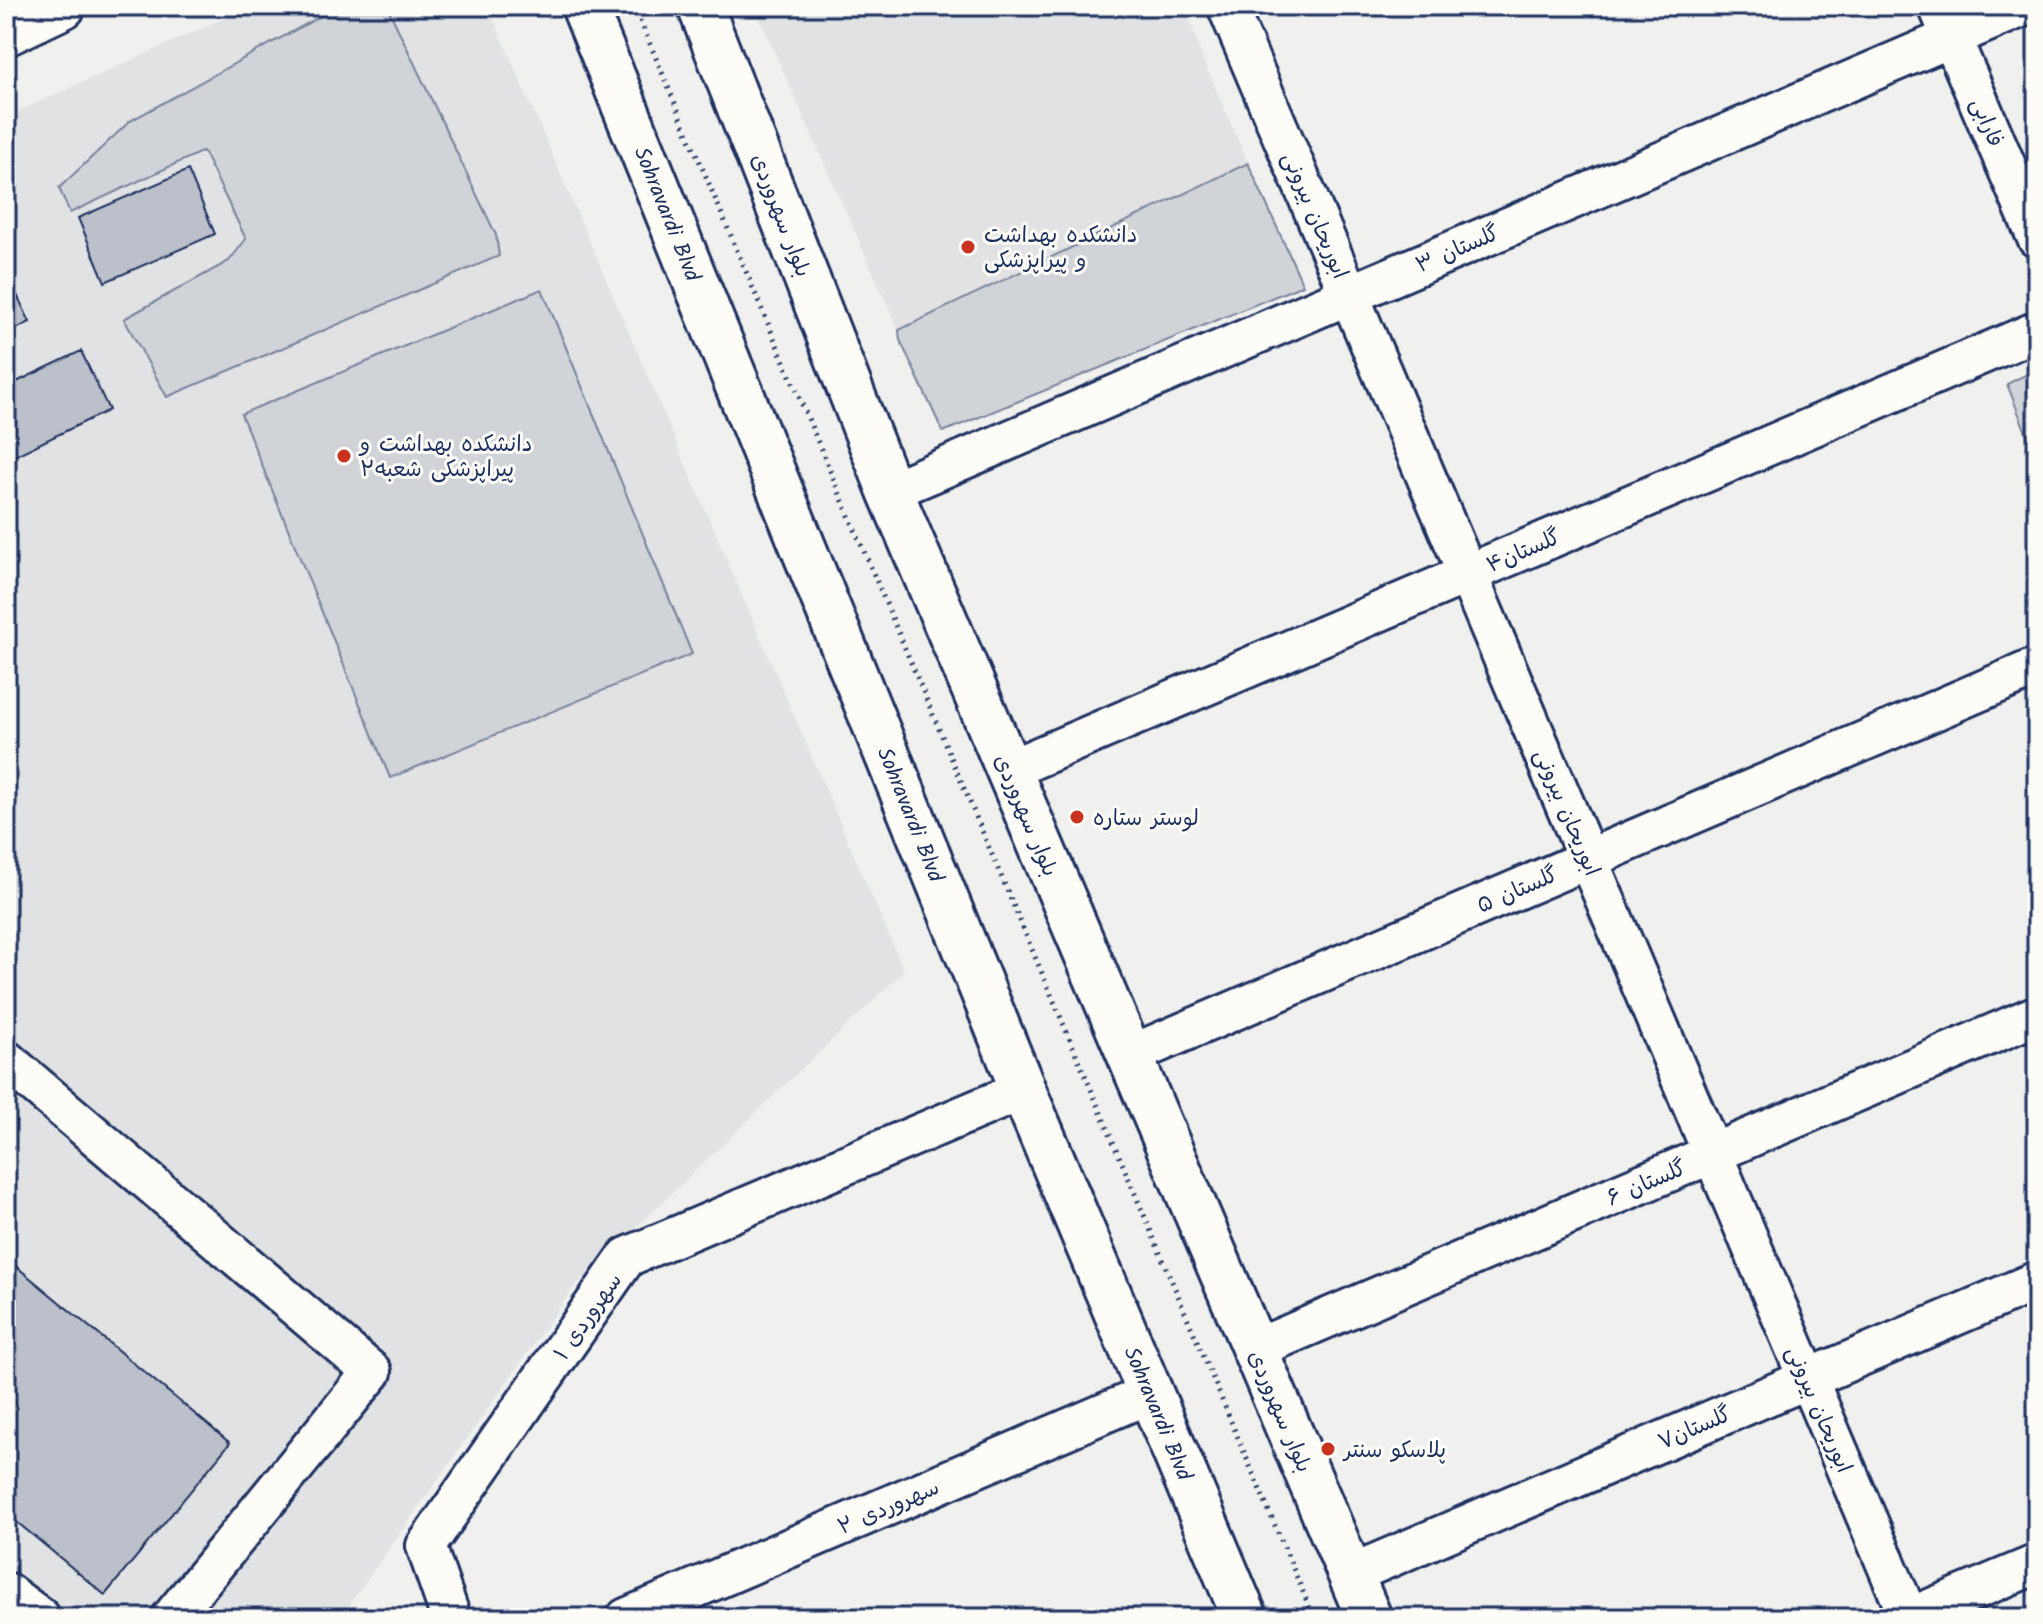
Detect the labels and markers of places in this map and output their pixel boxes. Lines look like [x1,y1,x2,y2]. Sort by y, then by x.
place label: دانشکده بهداشت و پیراپزشکی [984,219,1137,279]
marker: دانشکده بهداشت و پیراپزشکی [959,238,977,256]
place label: دانشکده بهداشت و پیراپزشکى شعبه۲ [358,428,532,488]
marker: دانشکده بهداشت و پیراپزشکى شعبه۲ [335,447,353,465]
place label: لوستر ستاره [1093,802,1199,837]
marker: لوستر ستاره [1068,808,1086,826]
place label: پلاسکو سنتر [1342,1434,1446,1469]
marker: پلاسکو سنتر [1319,1440,1337,1458]

